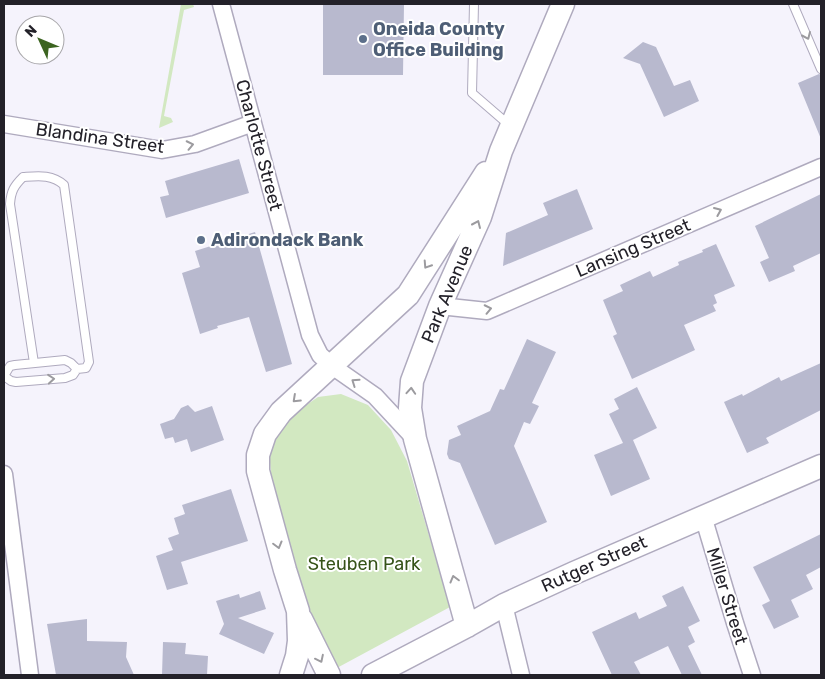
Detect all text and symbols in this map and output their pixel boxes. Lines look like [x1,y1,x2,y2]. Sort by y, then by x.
north arrow [15,15,65,65]
place label: Oneida County Office Building [373,18,505,61]
text: N [21,22,41,41]
one-way arrow [800,31,811,40]
marker: Oneida County Office Building [357,33,369,45]
street label: Charlotte Street [231,77,287,213]
street label: Blandina Street [34,118,166,158]
one-way arrow [185,140,194,151]
one-way arrow [713,207,722,218]
street label: Lansing Street [572,214,694,282]
one-way arrow [470,220,481,229]
place label: Adirondack Bank [211,229,364,251]
marker: Adirondack Bank [195,234,207,246]
street label: Park Avenue [417,242,477,346]
one-way arrow [423,260,433,269]
one-way arrow [484,304,493,314]
one-way arrow [47,374,55,385]
one-way arrow [351,379,361,388]
one-way arrow [405,387,416,395]
one-way arrow [293,393,302,402]
street label: Rutger Street [538,531,650,597]
one-way arrow [272,541,283,550]
street label: Miller Street [702,545,752,647]
park label: Steuben Park [308,553,421,575]
one-way arrow [449,575,460,584]
one-way arrow [314,654,325,663]

